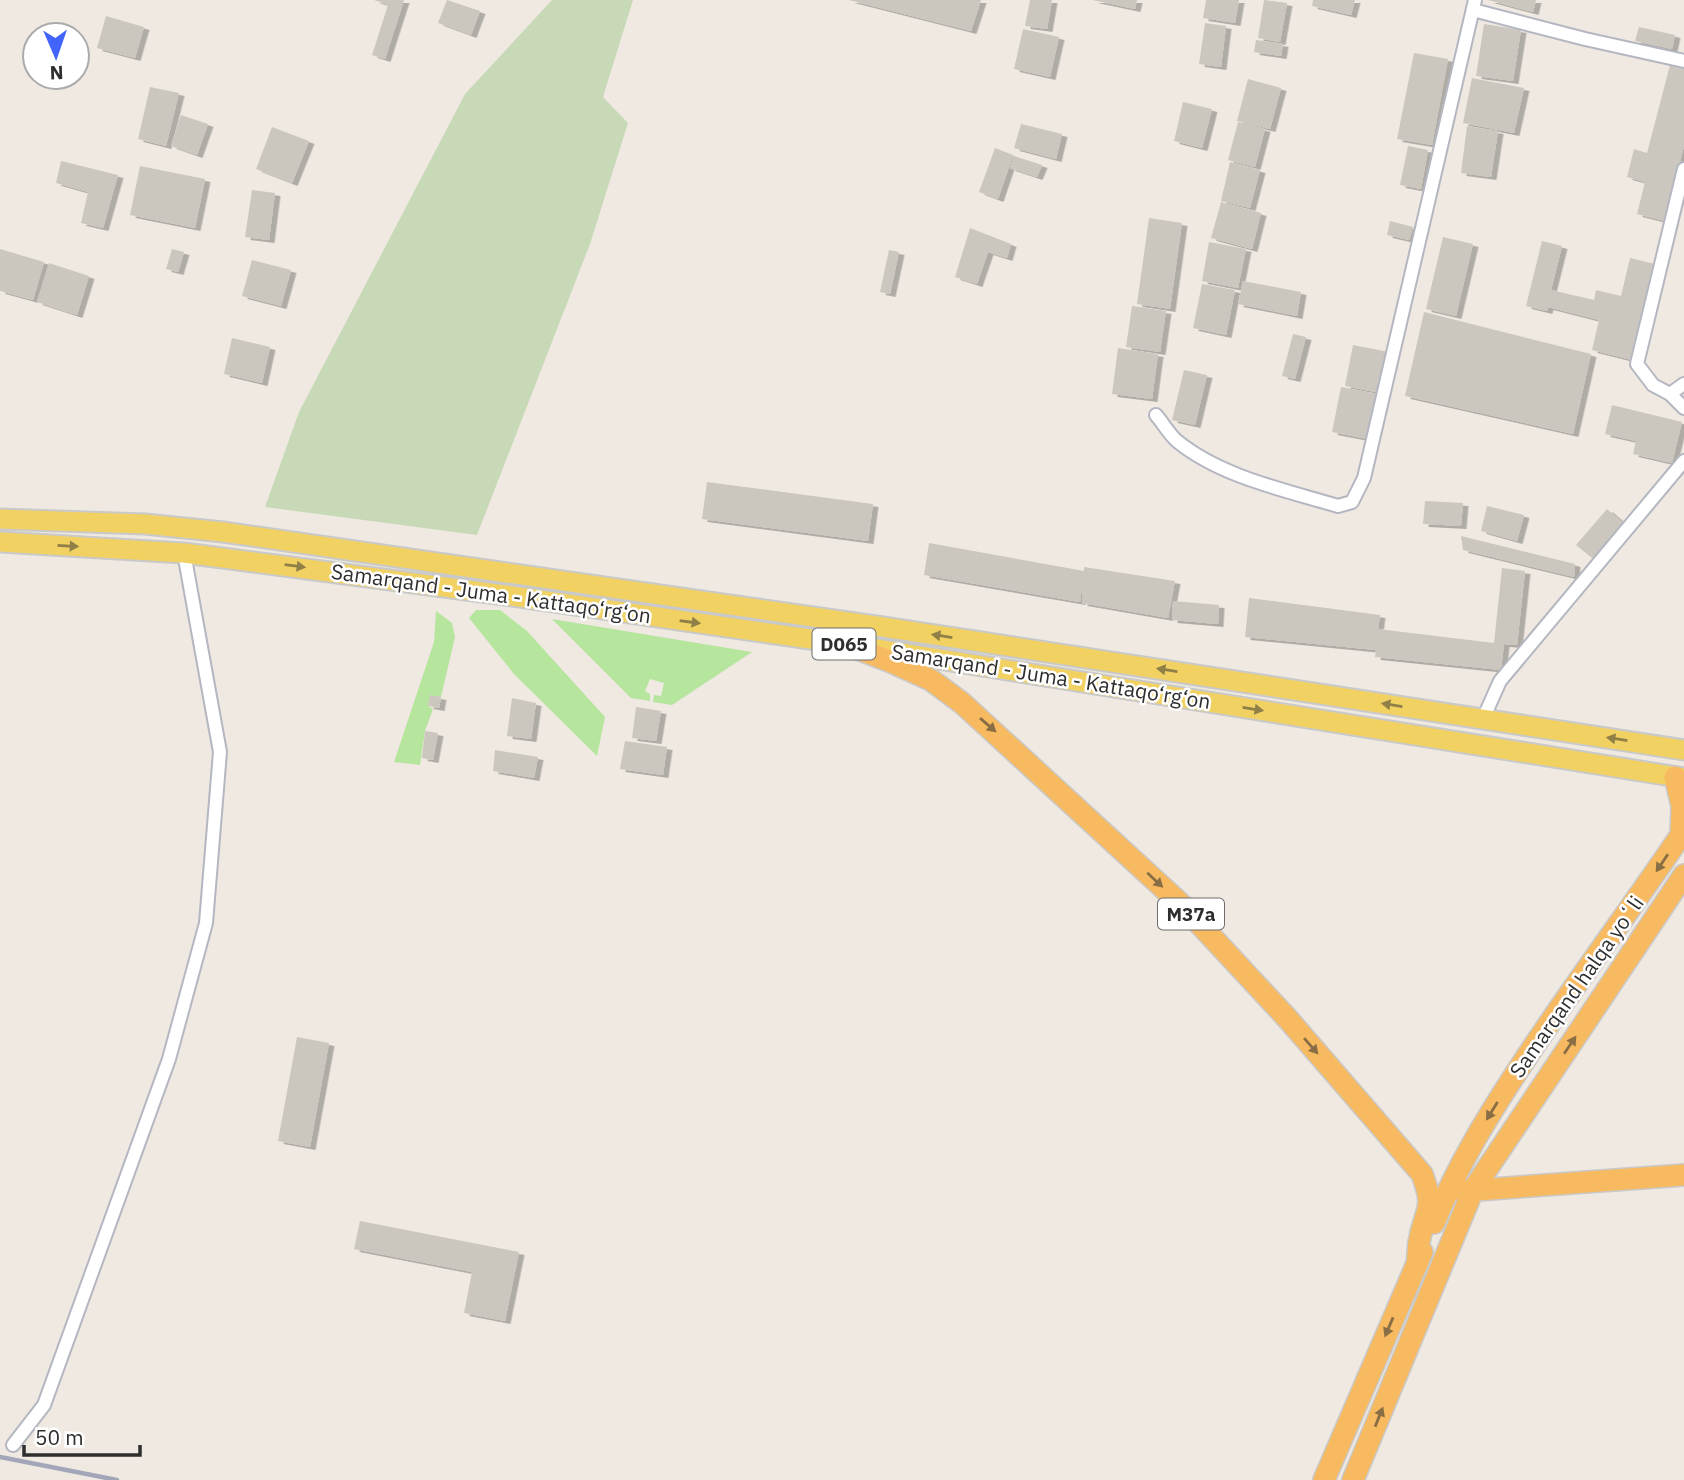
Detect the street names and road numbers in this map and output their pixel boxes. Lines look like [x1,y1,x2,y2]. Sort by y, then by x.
street label: Samarqand - Juma - Kattaqo‘rg‘on [329,557,653,629]
road number: D065 [812,628,876,660]
street label: Samarqand - Juma - Kattaqo‘rg‘on [890,637,1213,715]
street label: Samarqand halqa yoʻli [1503,890,1650,1083]
road number: M37a [1158,898,1224,930]

